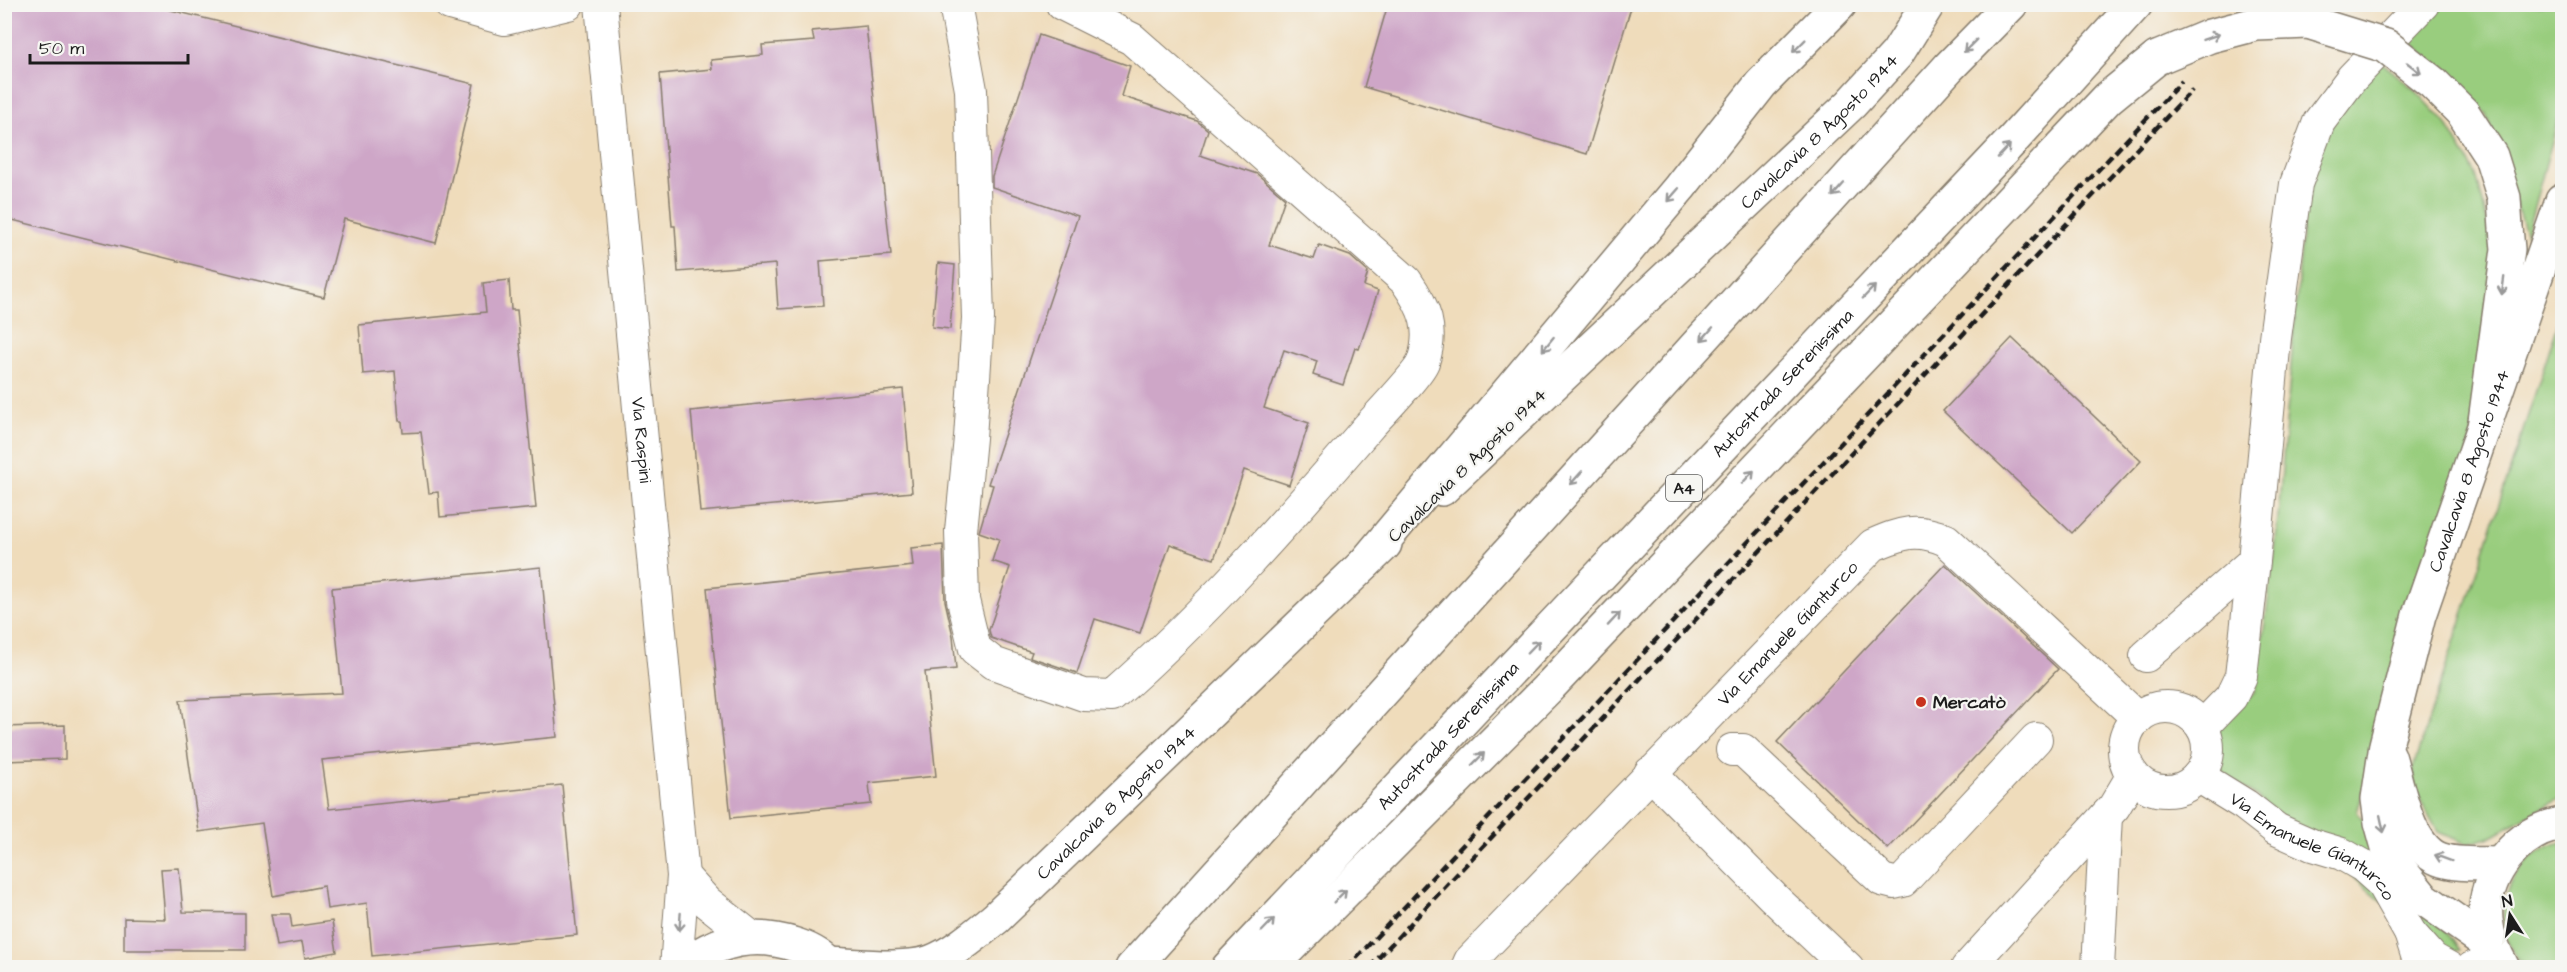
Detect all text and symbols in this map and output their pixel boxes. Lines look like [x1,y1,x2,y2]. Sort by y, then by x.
scale bar [30,27,188,65]
one-way arrow [2201,30,2220,41]
text: 50 m [39,36,84,61]
one-way arrow [1792,38,1807,53]
one-way arrow [1962,39,1977,54]
street label: Cavalcavia 8 Agosto 1944 [1735,48,1904,215]
one-way arrow [2406,62,2422,75]
one-way arrow [1996,143,2011,158]
one-way arrow [1831,182,1845,197]
one-way arrow [1666,187,1680,202]
one-way arrow [2497,276,2508,296]
one-way arrow [1862,285,1876,300]
street label: Autostrada Serenissima [1706,304,1859,463]
one-way arrow [1700,326,1714,341]
one-way arrow [1541,336,1555,351]
street label: Cavalcavia 8 Agosto 1944 [2423,366,2516,576]
street label: Cavalcavia 8 Agosto 1944 [1382,382,1553,549]
street label: Via Raspini [625,396,658,484]
one-way arrow [1741,470,1756,485]
one-way arrow [1569,471,1583,486]
road number: A4 [1666,475,1702,501]
street label: Via Emanuele Gianturco [1712,555,1864,712]
one-way arrow [1607,612,1621,627]
one-way arrow [1525,639,1540,654]
street label: Autostrada Serenissima [1372,656,1525,816]
place label: Mercatò [1933,690,2006,715]
marker: Mercatò [1914,695,1928,709]
street label: Cavalcavia 8 Agosto 1944 [1031,720,1202,886]
one-way arrow [1471,751,1486,766]
street label: Via Emanuele Gianturco [2225,786,2401,905]
one-way arrow [2377,814,2388,833]
one-way arrow [2434,851,2452,862]
north arrow [2480,885,2540,945]
one-way arrow [1333,889,1348,904]
text: N [2500,890,2514,913]
one-way arrow [674,911,685,931]
one-way arrow [1261,918,1275,933]

